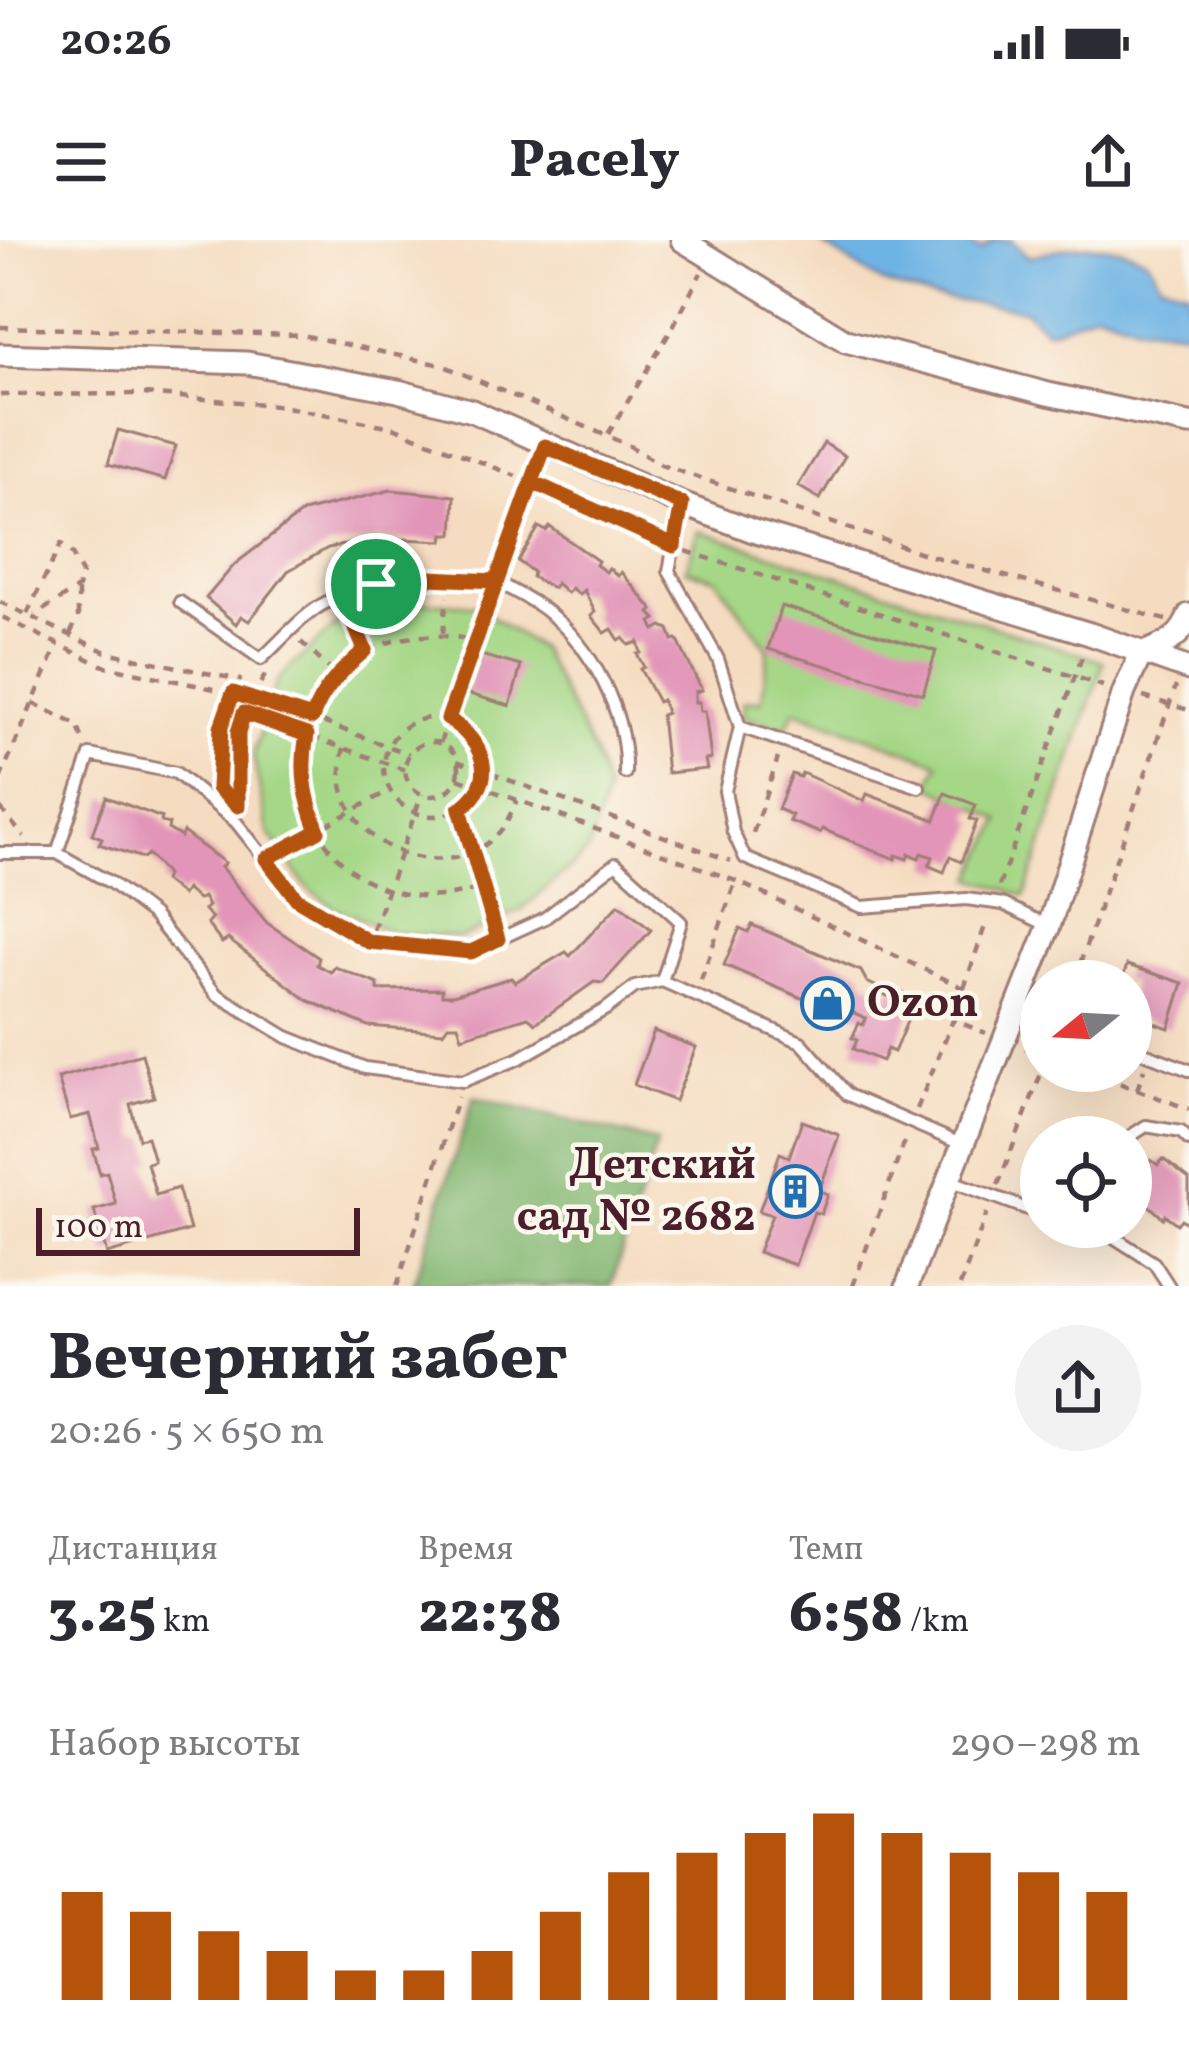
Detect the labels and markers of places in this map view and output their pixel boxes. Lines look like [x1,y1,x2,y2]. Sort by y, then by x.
pin [325,533,427,635]
place label: Ozon [867,973,979,1036]
shop icon: Ozon [800,976,856,1032]
place label: Детский сад № 2682 [517,1135,756,1250]
building icon: Детский сад № 2682 [767,1164,823,1220]

